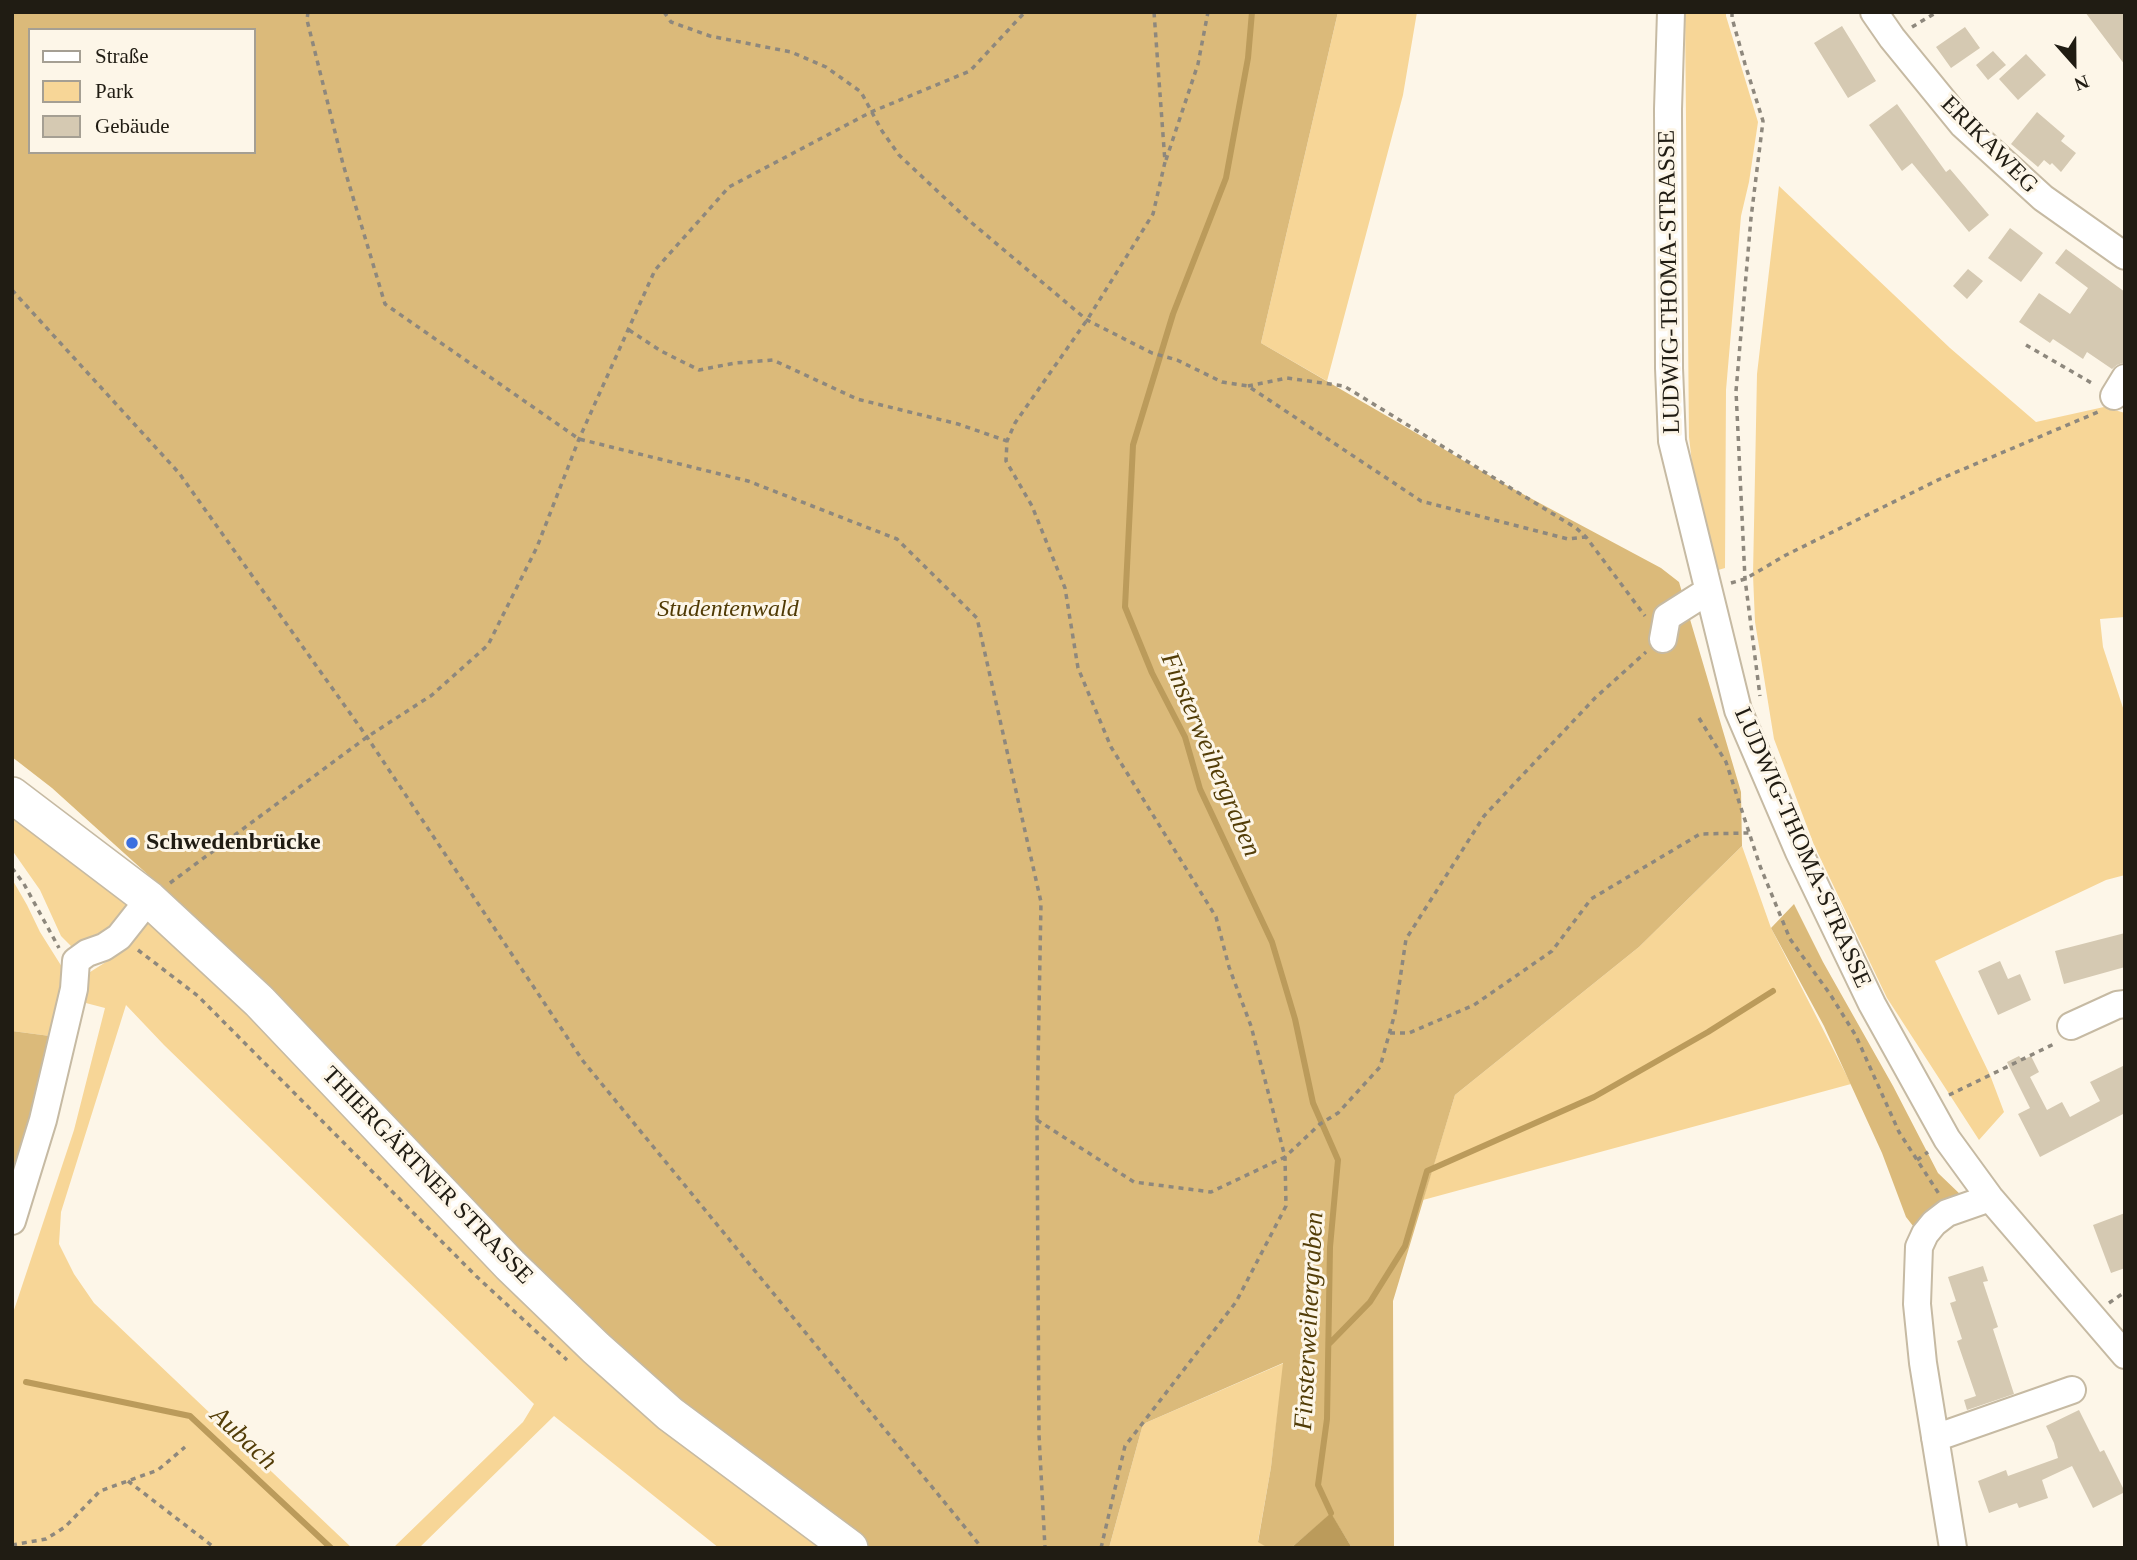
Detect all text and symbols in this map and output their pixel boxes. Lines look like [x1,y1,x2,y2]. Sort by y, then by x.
legend [28,28,256,154]
north arrow [2039,28,2109,98]
text: Straße [95,44,149,68]
text: N [2072,71,2092,95]
text: Park [95,79,134,103]
street label: ERIKAWEG [1934,90,2044,200]
text: Gebäude [95,114,170,138]
street label: LUDWIG-THOMA-STRASSE [1653,130,1687,434]
park label: Studentenwald [657,596,799,624]
water label: Finsterweihergraben [1153,648,1267,862]
street label: LUDWIG-THOMA-STRASSE [1727,703,1877,993]
place label: Schwedenbrücke [146,829,321,857]
marker: Schwedenbrücke [124,835,140,851]
street label: THIERGÄRTNER STRASSE [315,1061,539,1291]
water label: Finsterweihergraben [1289,1211,1331,1431]
water label: Aubach [203,1401,283,1477]

